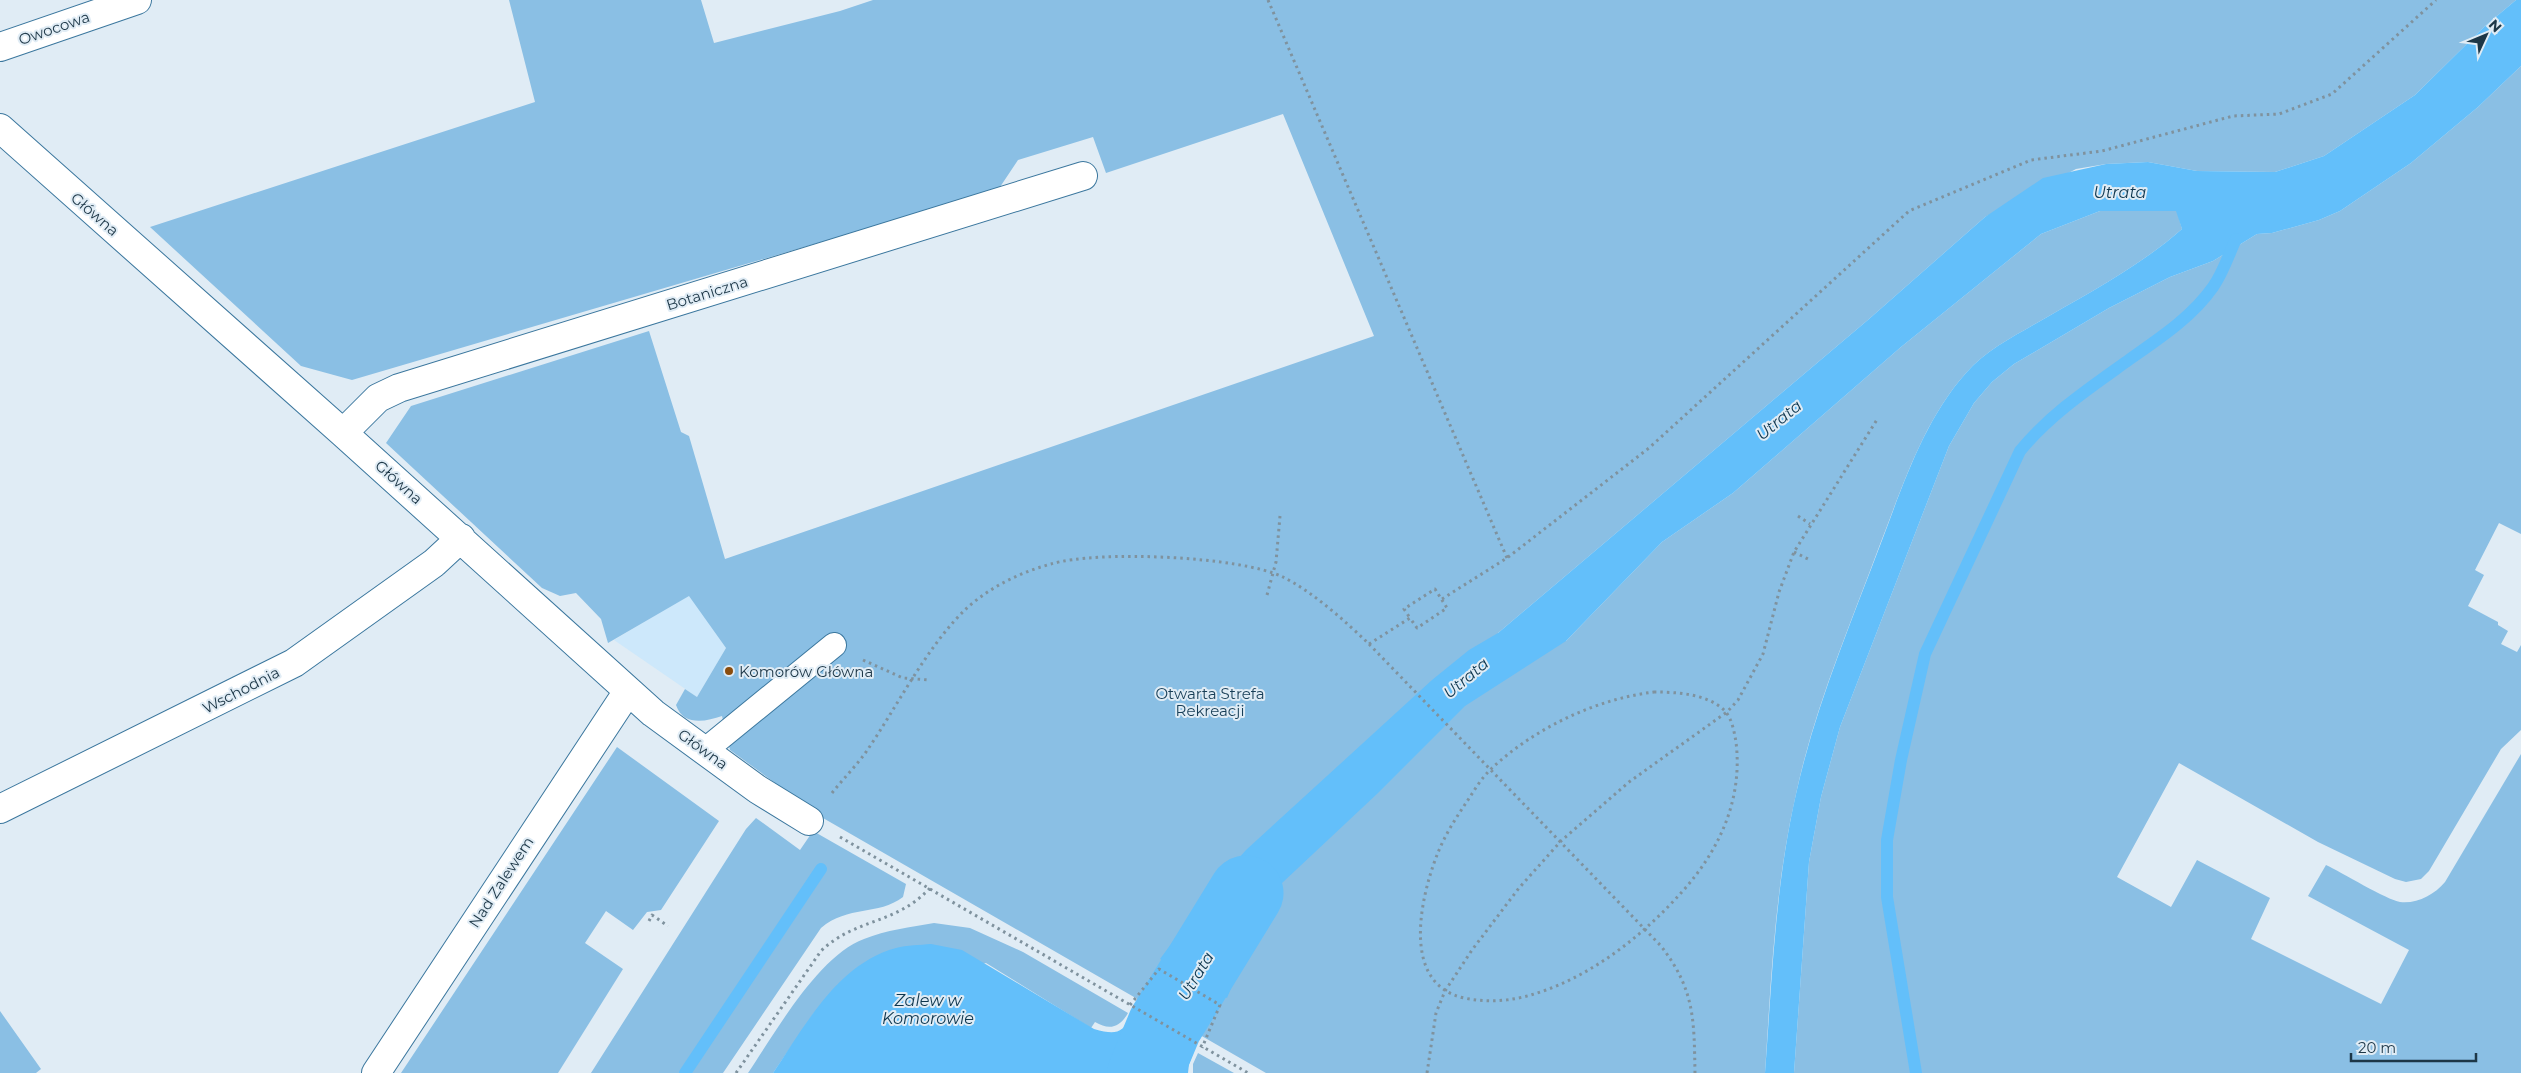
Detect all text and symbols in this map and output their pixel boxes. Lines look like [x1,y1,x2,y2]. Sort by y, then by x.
street label: Owocowa [16,7,92,49]
north arrow [2461,10,2511,60]
text: N [2485,16,2506,36]
water label: Utrata [2094,183,2147,202]
street label: Główna [67,188,123,240]
street label: Botaniczna [664,272,750,314]
water label: Utrata [1752,396,1806,444]
street label: Główna [371,456,427,508]
water label: Utrata [1440,654,1492,702]
street label: Wschodnia [199,662,283,718]
place label: Komorów Główna [739,662,873,681]
marker: Komorów Główna [723,665,735,677]
park label: Otwarta Strefa Rekreacji [1155,684,1265,720]
street label: Główna [674,725,732,773]
street label: Nad Zalewem [465,833,537,931]
water label: Utrata [1174,948,1218,1004]
water label: Zalew w Komorowie [882,991,974,1028]
scale bar [2351,1030,2476,1062]
text: 20 m [2358,1038,2396,1057]

